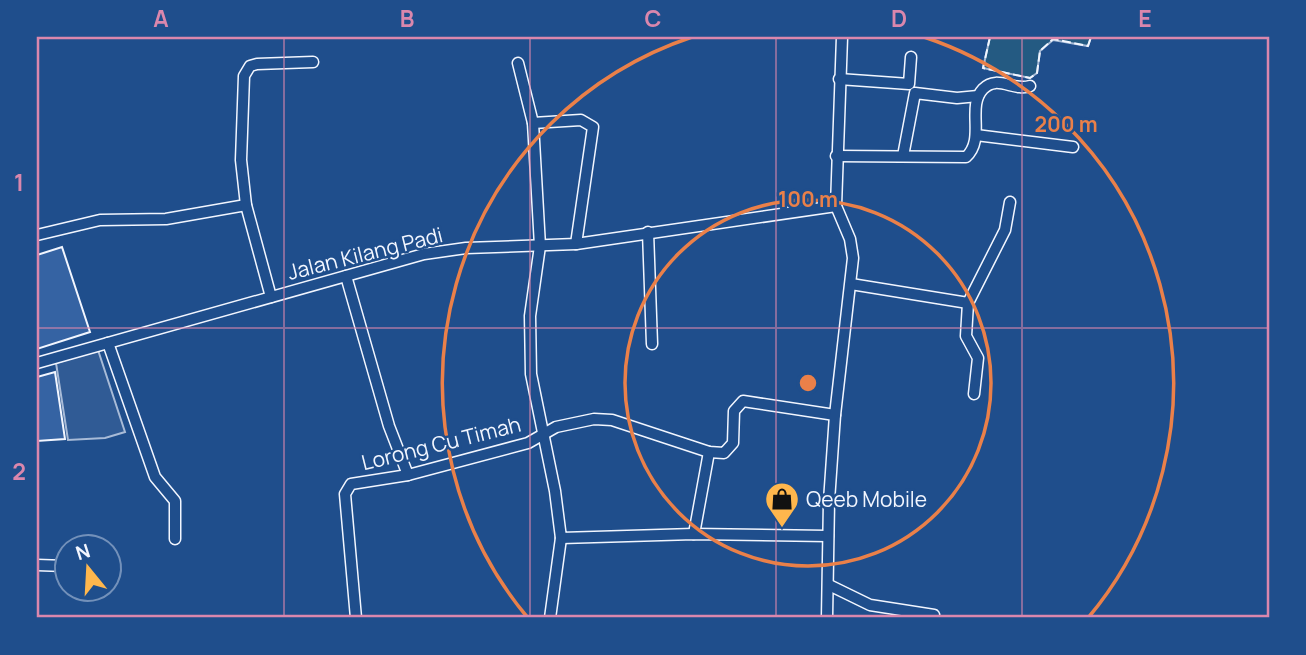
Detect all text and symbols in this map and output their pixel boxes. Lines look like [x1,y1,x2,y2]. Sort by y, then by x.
text: A [153,2,169,34]
text: B [400,2,414,34]
text: C [645,2,662,34]
text: D [891,2,907,34]
text: E [1138,2,1152,34]
text: 200 m [1034,110,1098,138]
text: 1 [14,166,24,198]
text: 100 m [778,185,838,213]
street label: Jalan Kilang Padi [285,220,445,286]
centre of rings [796,371,820,395]
street label: Lorong Cu Timah [358,410,524,476]
text: 2 [12,455,26,487]
shop icon: Qeeb Mobile [763,480,801,529]
place label: Qeeb Mobile [806,485,927,513]
north arrow [52,532,122,602]
text: N [72,537,93,566]

